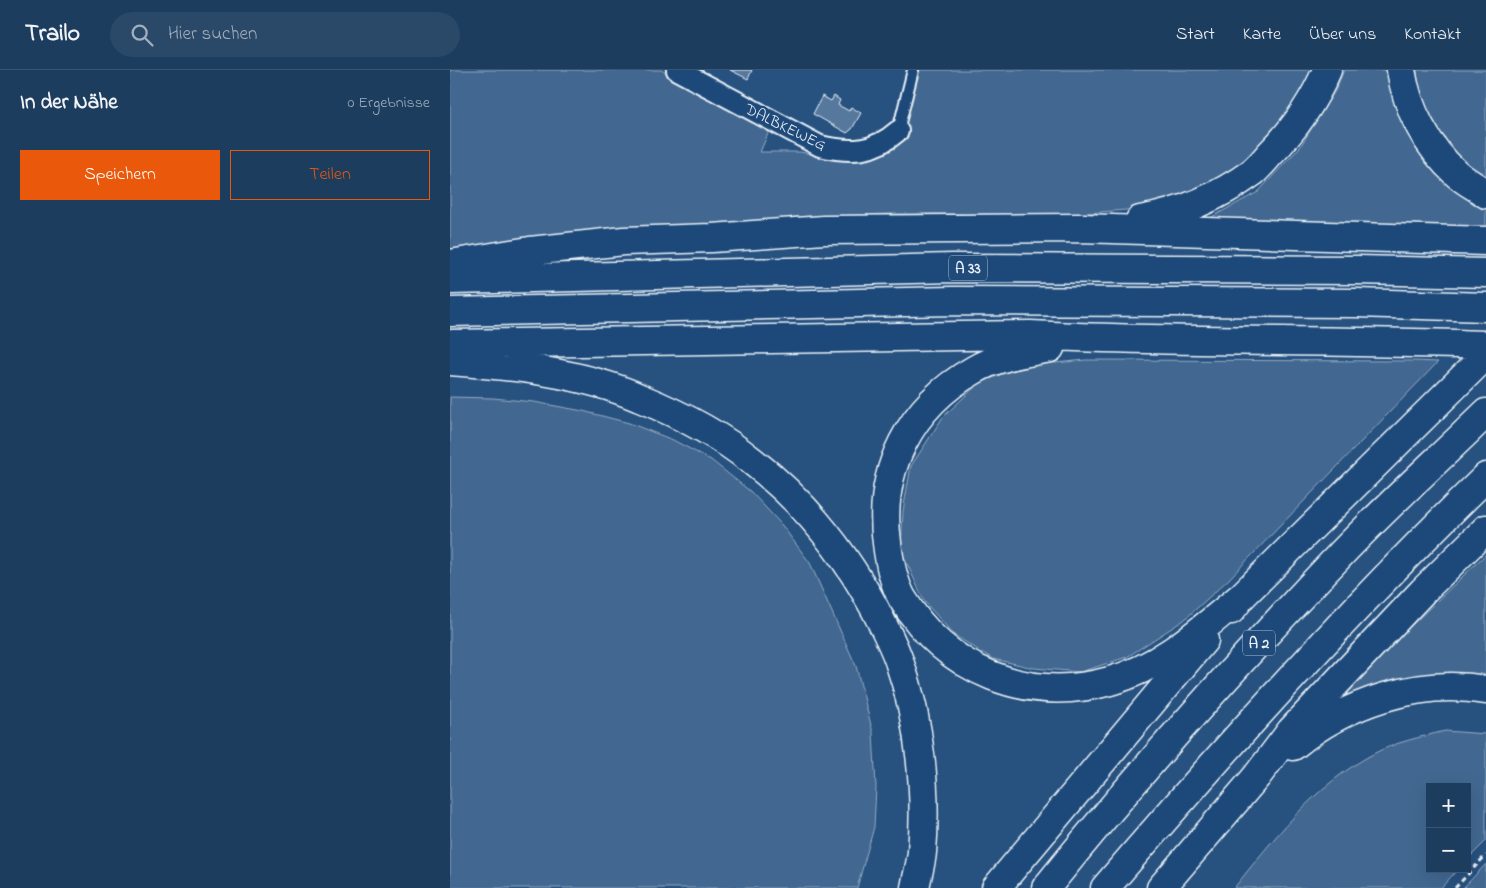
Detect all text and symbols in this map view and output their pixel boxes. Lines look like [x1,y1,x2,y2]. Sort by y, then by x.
search box [110,12,460,57]
text: Trailo [25,17,80,52]
icon: search [128,21,156,49]
text: Hier suchen [168,21,257,48]
text: Start [1176,22,1215,48]
text: Karte [1243,22,1281,48]
text: Über uns [1309,22,1376,48]
text: Kontakt [1404,22,1461,48]
text: In der Nähe [20,88,118,118]
text: 0 Ergebnisse [347,91,430,115]
street label: DALBKEWEG [739,97,830,158]
button: Speichern [20,150,220,200]
button: Teilen [230,150,430,200]
road number: A 33 [949,256,987,280]
road number: A 2 [1243,630,1275,656]
map controls [1426,783,1471,873]
button: + [1426,783,1471,828]
button: − [1426,828,1471,873]

